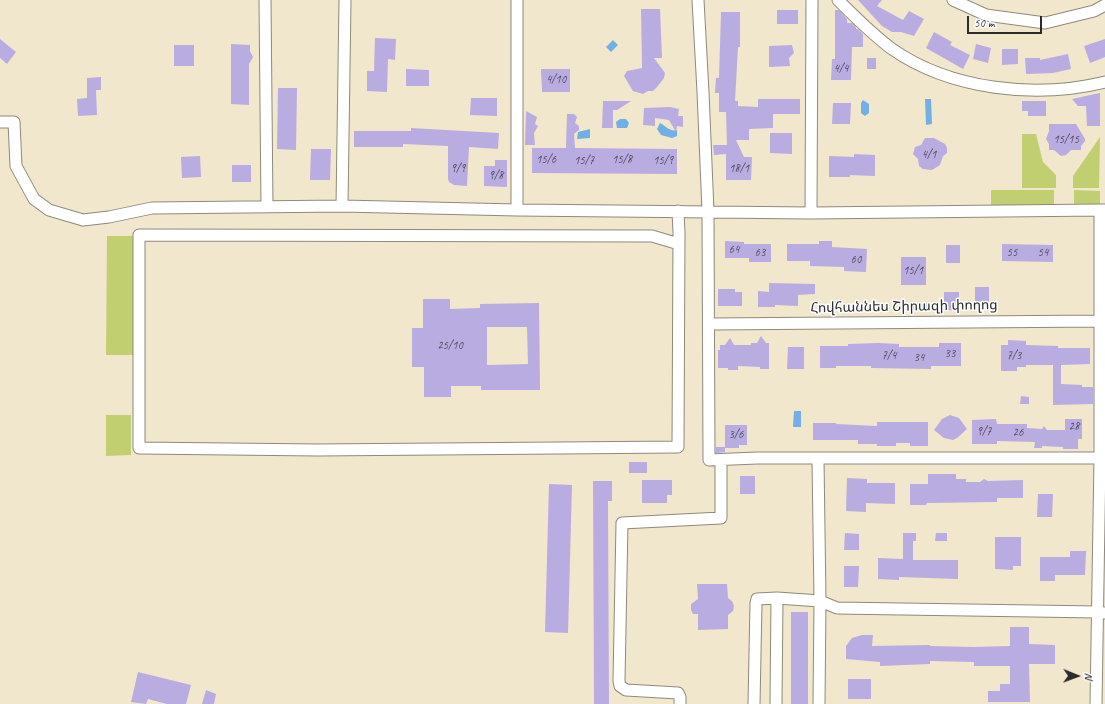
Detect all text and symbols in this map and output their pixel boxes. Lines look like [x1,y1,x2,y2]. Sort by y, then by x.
scale bar [969,8,1044,34]
text: 50 m [974,15,994,31]
house number: 4/4 [834,62,848,76]
house number: 4/10 [546,73,566,87]
house number: 15/15 [1053,133,1079,147]
house number: 4/1 [922,148,936,162]
house number: 15/6 [536,153,556,167]
house number: 15/8 [612,153,632,167]
house number: 15/7 [574,154,594,168]
house number: 15/9 [653,154,673,168]
house number: 9/9 [451,162,465,176]
house number: 18/1 [729,162,749,176]
house number: 9/8 [489,169,503,183]
house number: 64 [729,243,739,257]
house number: 63 [755,246,765,260]
house number: 55 [1007,246,1017,260]
house number: 54 [1038,246,1048,260]
house number: 60 [851,253,861,267]
house number: 15/1 [903,264,923,278]
street label: Հովհաննես Շիրազի փողոց [810,297,998,317]
house number: 25/10 [437,339,463,353]
house number: 33 [945,347,955,361]
house number: 7/4 [882,349,896,363]
house number: 7/3 [1007,349,1021,363]
house number: 34 [914,351,924,365]
house number: 28 [1069,420,1079,434]
house number: 9/7 [977,425,991,439]
house number: 26 [1013,426,1023,440]
house number: 3/6 [729,428,743,442]
north arrow [1057,656,1097,696]
text: N [1082,673,1096,680]

